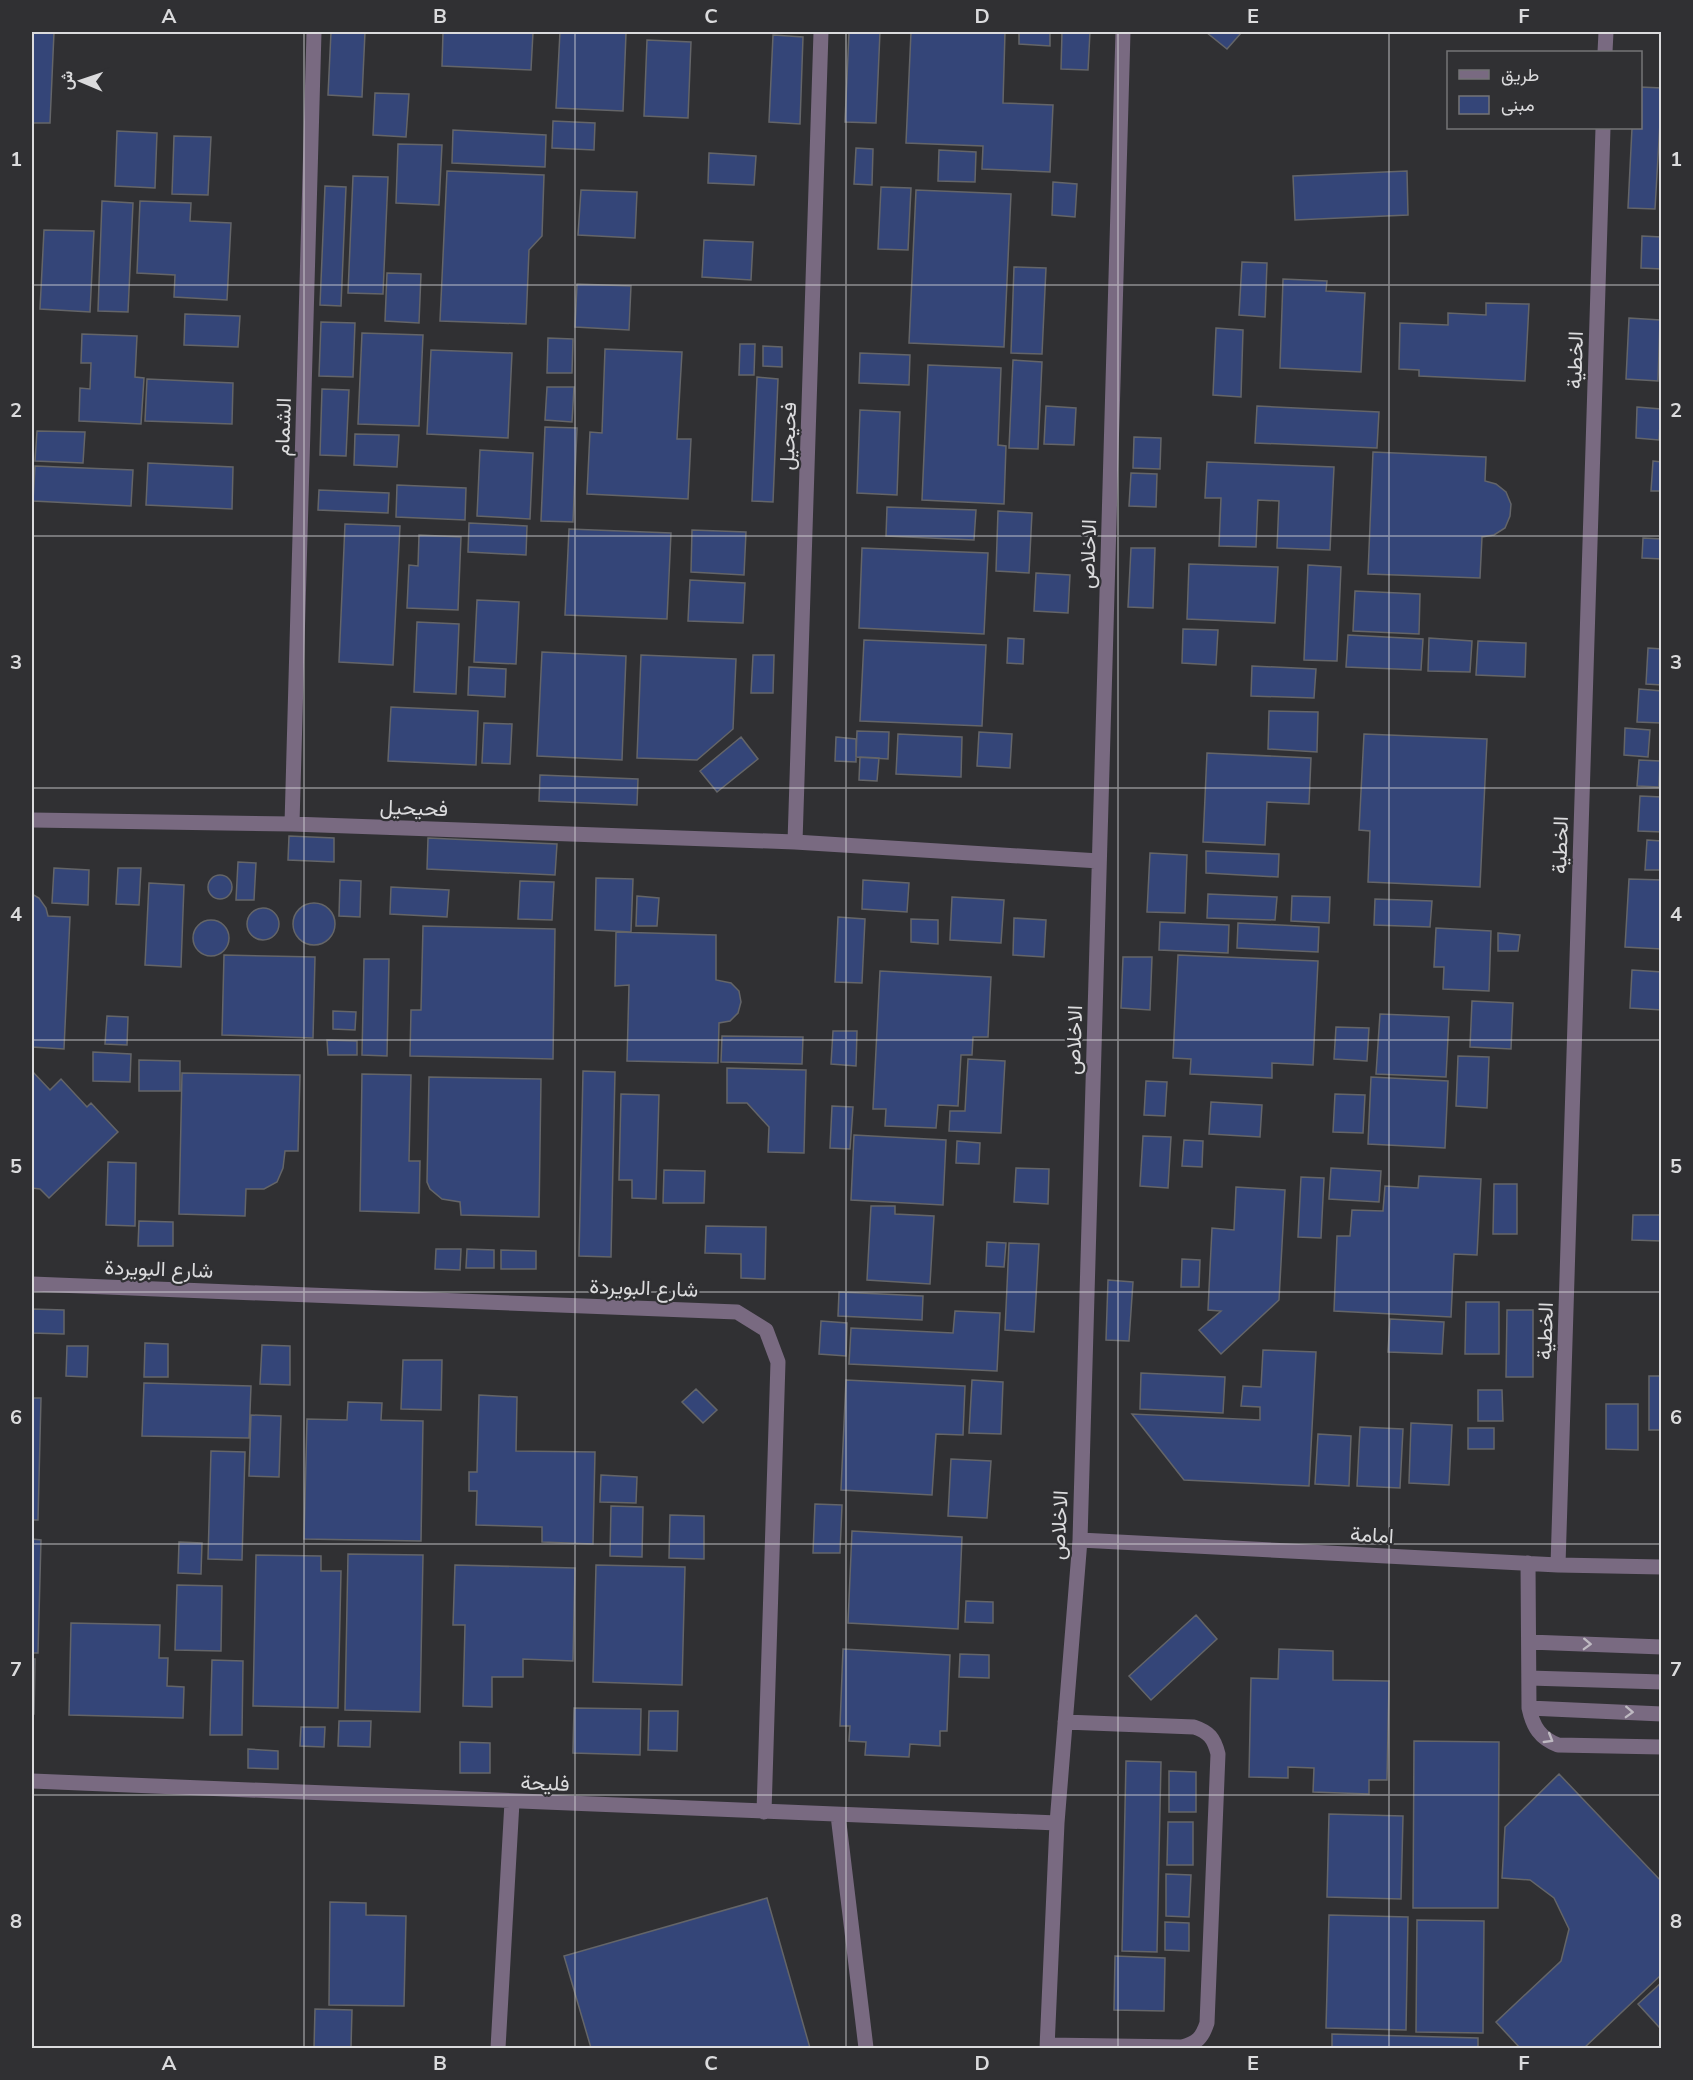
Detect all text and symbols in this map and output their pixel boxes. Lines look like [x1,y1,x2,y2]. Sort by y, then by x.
text: A [162,3,177,28]
text: B [433,3,447,28]
text: C [704,3,718,28]
text: D [974,3,990,28]
text: E [1247,3,1259,28]
text: F [1518,3,1530,28]
north arrow [51,51,111,111]
legend [1447,51,1642,129]
text: طريق [1501,63,1539,86]
text: ش [56,71,76,90]
text: مبنى [1501,93,1535,116]
text: 1 [10,146,22,171]
text: 1 [1670,146,1682,171]
street label: الخطية [1560,331,1588,389]
text: 2 [10,397,22,422]
street label: الشمام [268,397,298,457]
text: 2 [1670,397,1682,422]
street label: فحيحيل [773,401,801,471]
street label: الاخلاص [1073,519,1101,589]
text: 3 [10,649,22,674]
text: 3 [1670,649,1682,674]
street label: فحيحيل [379,793,449,821]
street label: الخطية [1545,816,1573,874]
text: 4 [10,901,22,926]
text: 4 [1670,901,1682,926]
street label: الاخلاص [1059,1005,1087,1075]
text: 5 [10,1153,22,1178]
text: 5 [1670,1153,1682,1178]
street label: شارع البويردة [104,1253,214,1285]
street label: شارع البويردة [589,1272,699,1304]
street label: الخطية [1530,1302,1558,1360]
text: 6 [10,1404,22,1429]
text: 6 [1670,1404,1682,1429]
street label: الاخلاص [1043,1490,1073,1560]
street label: امامة [1350,1520,1394,1548]
one-way arrow [1582,1638,1591,1651]
text: 7 [10,1656,22,1681]
text: 7 [1670,1656,1682,1681]
one-way arrow [1625,1706,1634,1719]
one-way arrow [1542,1732,1553,1743]
street label: فليحة [520,1768,570,1796]
text: 8 [10,1908,22,1933]
text: 8 [1670,1908,1682,1933]
text: A [162,2050,177,2075]
text: B [433,2050,447,2075]
text: C [704,2050,718,2075]
text: D [974,2050,990,2075]
text: E [1247,2050,1259,2075]
text: F [1518,2050,1530,2075]

